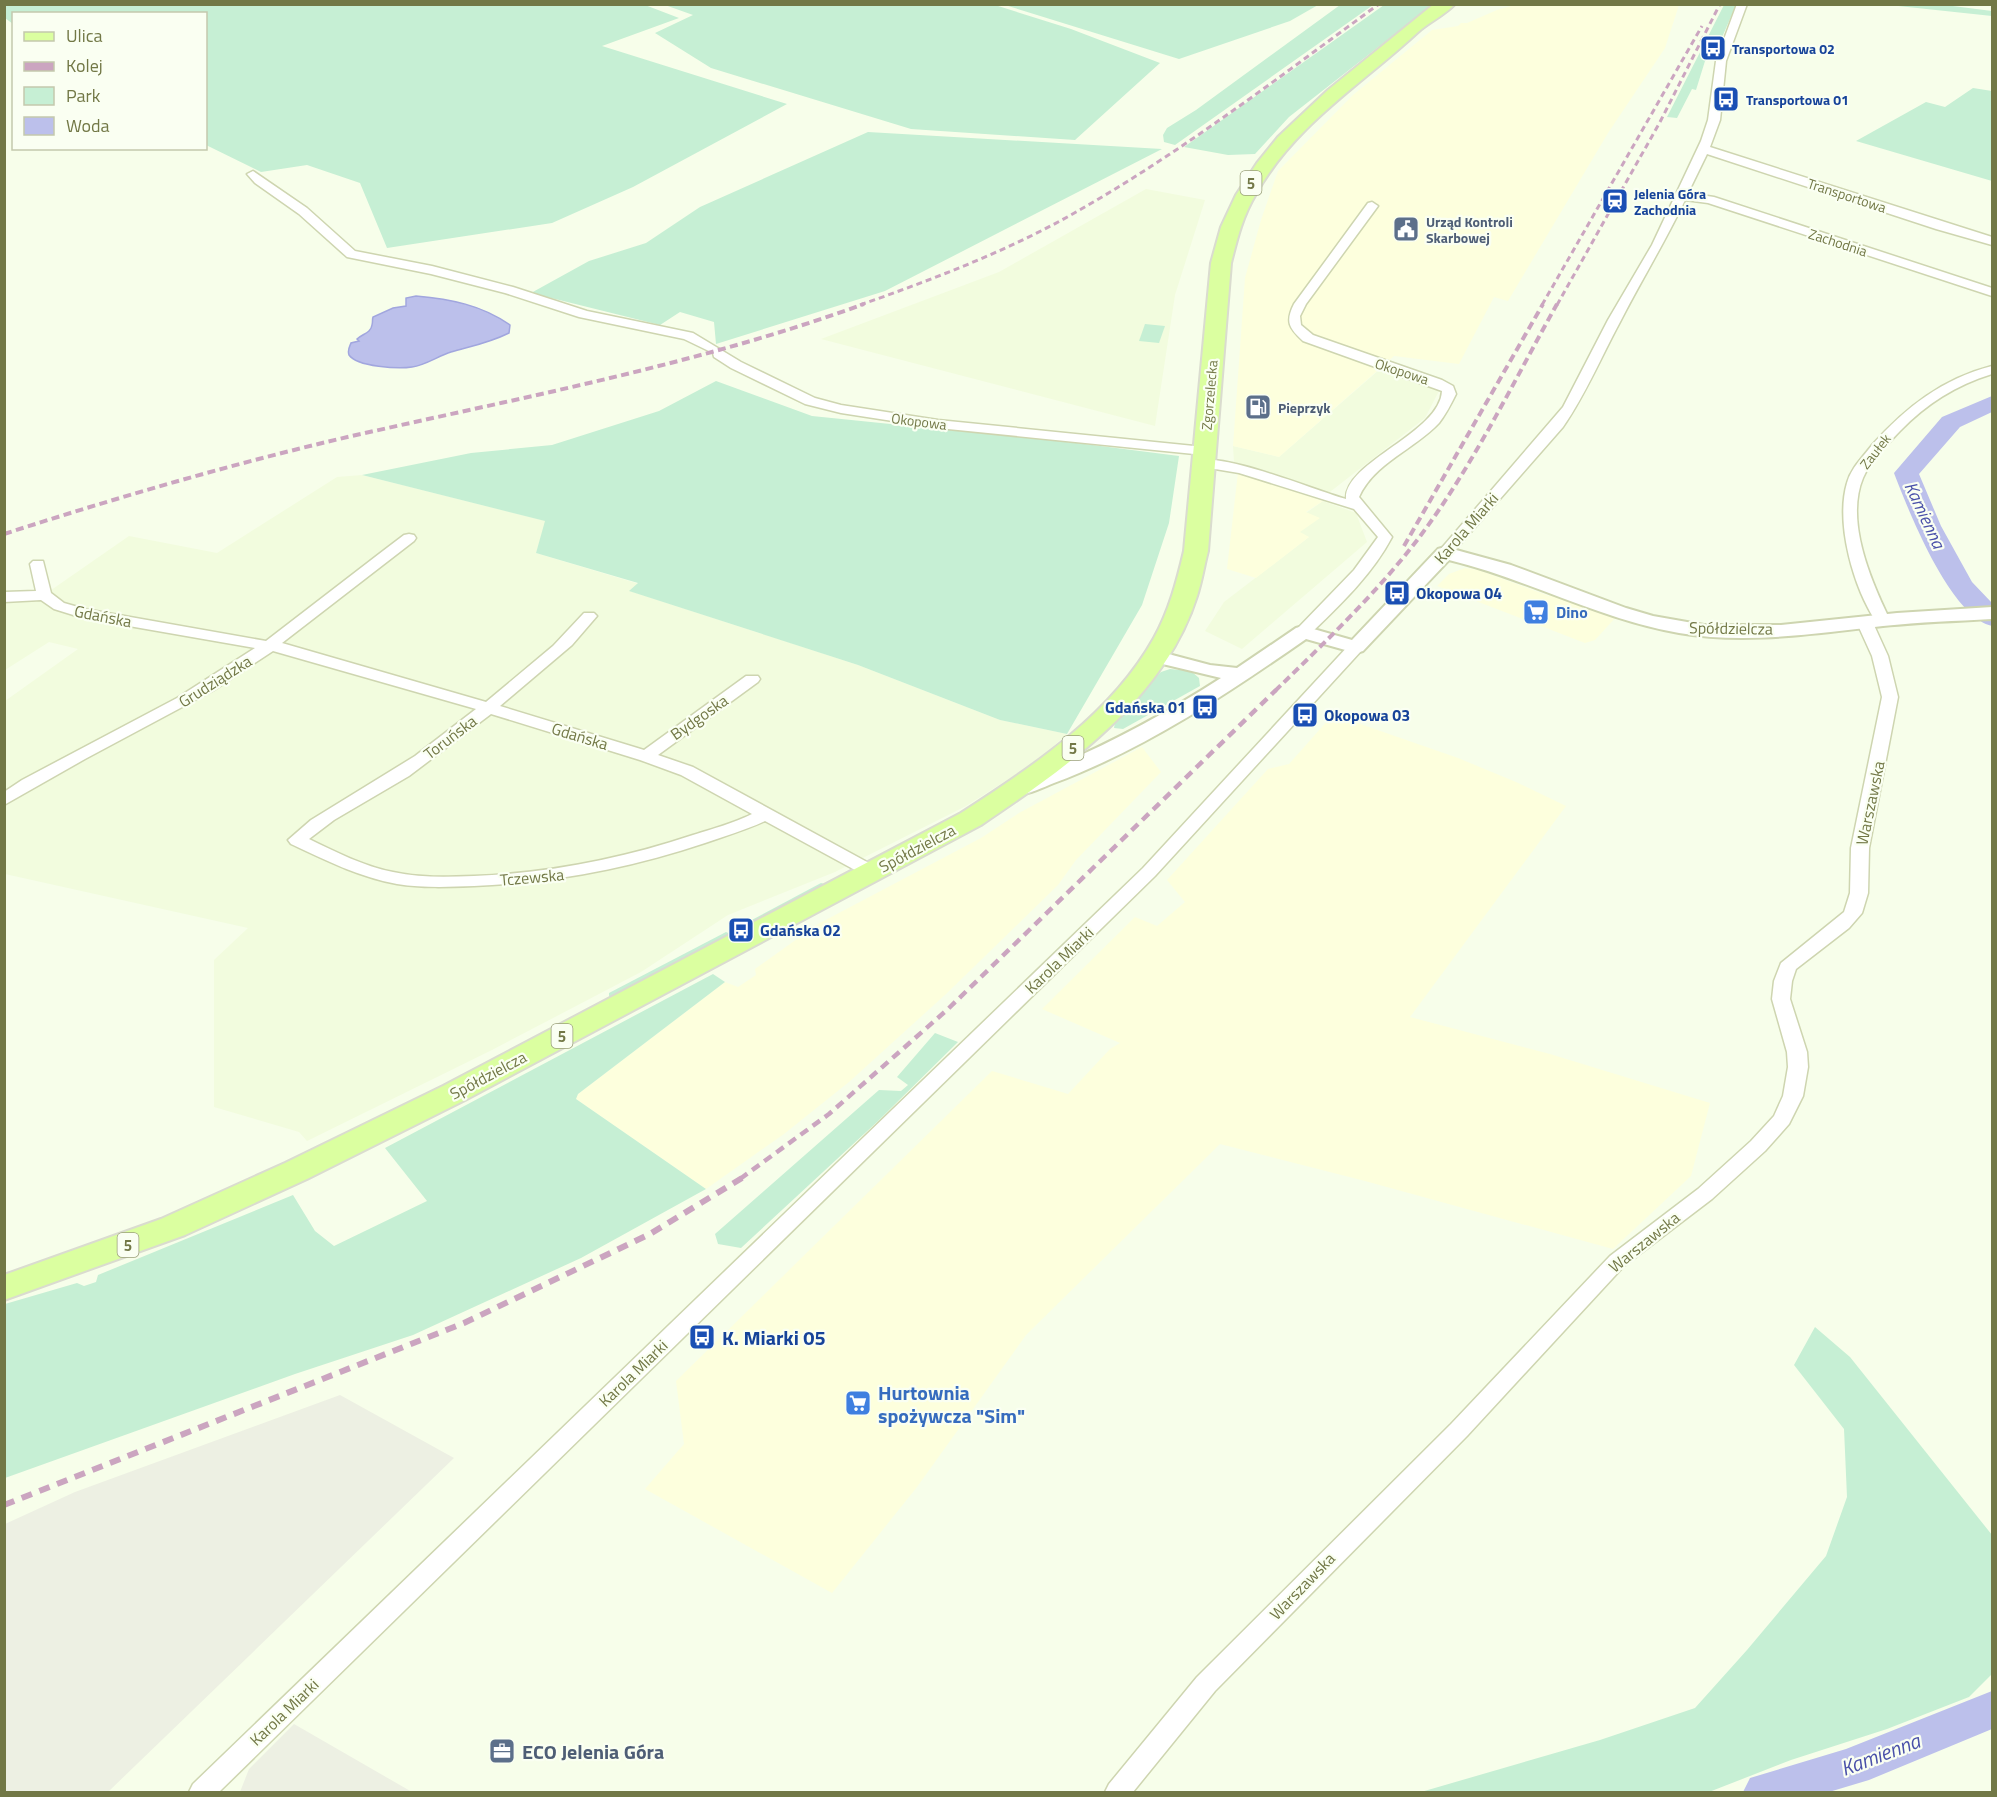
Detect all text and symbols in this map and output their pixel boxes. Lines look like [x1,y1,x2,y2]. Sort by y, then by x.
legend [12,12,207,150]
text: Ulica [66,22,103,49]
bus stop icon: Transportowa 02 [1698,33,1728,63]
place label: Transportowa 02 [1732,38,1835,59]
text: Kolej [66,52,103,79]
text: Park [66,82,101,109]
bus stop icon: Transportowa 01 [1711,84,1741,114]
place label: Transportowa 01 [1746,89,1849,110]
text: Woda [66,112,110,139]
road number: 5 [1240,171,1262,195]
street label: Transportowa [1805,172,1889,218]
place label: Jelenia Góra Zachodnia [1634,183,1706,220]
station icon: Jelenia Góra Zachodnia [1600,186,1630,216]
place label: Urząd Kontroli Skarbowej [1426,211,1513,248]
public building icon: Urząd Kontroli Skarbowej [1391,214,1421,244]
street label: Zachodnia [1806,223,1870,261]
street label: Okopowa [1372,352,1432,390]
street label: Zgorzelecka [1195,359,1223,431]
fuel station icon: Pieprzyk [1243,392,1273,422]
place label: Pieprzyk [1278,397,1331,418]
street label: Okopowa [890,407,948,435]
street label: Zaułek [1854,429,1896,473]
water label: Kamienna [1898,477,1953,554]
street label: Karola Miarki [1428,487,1504,569]
bus stop icon: Okopowa 04 [1382,578,1412,608]
place label: Okopowa 04 [1416,581,1502,605]
supermarket icon: Dino [1521,597,1551,627]
street label: Gdańska [72,599,134,633]
place label: Dino [1556,600,1588,624]
street label: Spółdzielcza [1689,615,1773,641]
street label: Grudziądzka [174,649,256,713]
street label: Bydgoska [665,688,733,746]
bus stop icon: Gdańska 01 [1190,692,1220,722]
place label: Gdańska 01 [1105,695,1186,719]
bus stop icon: Okopowa 03 [1290,700,1320,730]
place label: Okopowa 03 [1324,703,1410,727]
street label: Toruńska [418,709,482,765]
street label: Gdańska [549,716,611,756]
road number: 5 [1062,736,1084,760]
street label: Warszawska [1849,759,1891,847]
street label: Spółdzielcza [874,818,960,878]
street label: Tczewska [499,862,565,892]
bus stop icon: Gdańska 02 [726,915,756,945]
place label: Gdańska 02 [760,918,841,942]
street label: Karola Miarki [1019,921,1099,999]
road number: 5 [552,1024,572,1048]
street label: Spółdzielcza [445,1045,531,1105]
street label: Warszawska [1603,1206,1685,1278]
road number: 5 [118,1233,138,1257]
bus stop icon: K. Miarki 05 [687,1322,717,1352]
place label: K. Miarki 05 [722,1322,826,1353]
street label: Karola Miarki [593,1334,673,1412]
place label: Hurtownia spożywcza "Sim" [878,1377,1025,1431]
supermarket icon: Hurtownia spożywcza "Sim" [843,1388,873,1418]
street label: Warszawska [1264,1547,1340,1625]
street label: Karola Miarki [244,1673,324,1751]
water label: Kamienna [1836,1724,1926,1784]
office icon: ECO Jelenia Góra [487,1736,517,1766]
place label: ECO Jelenia Góra [522,1736,664,1767]

